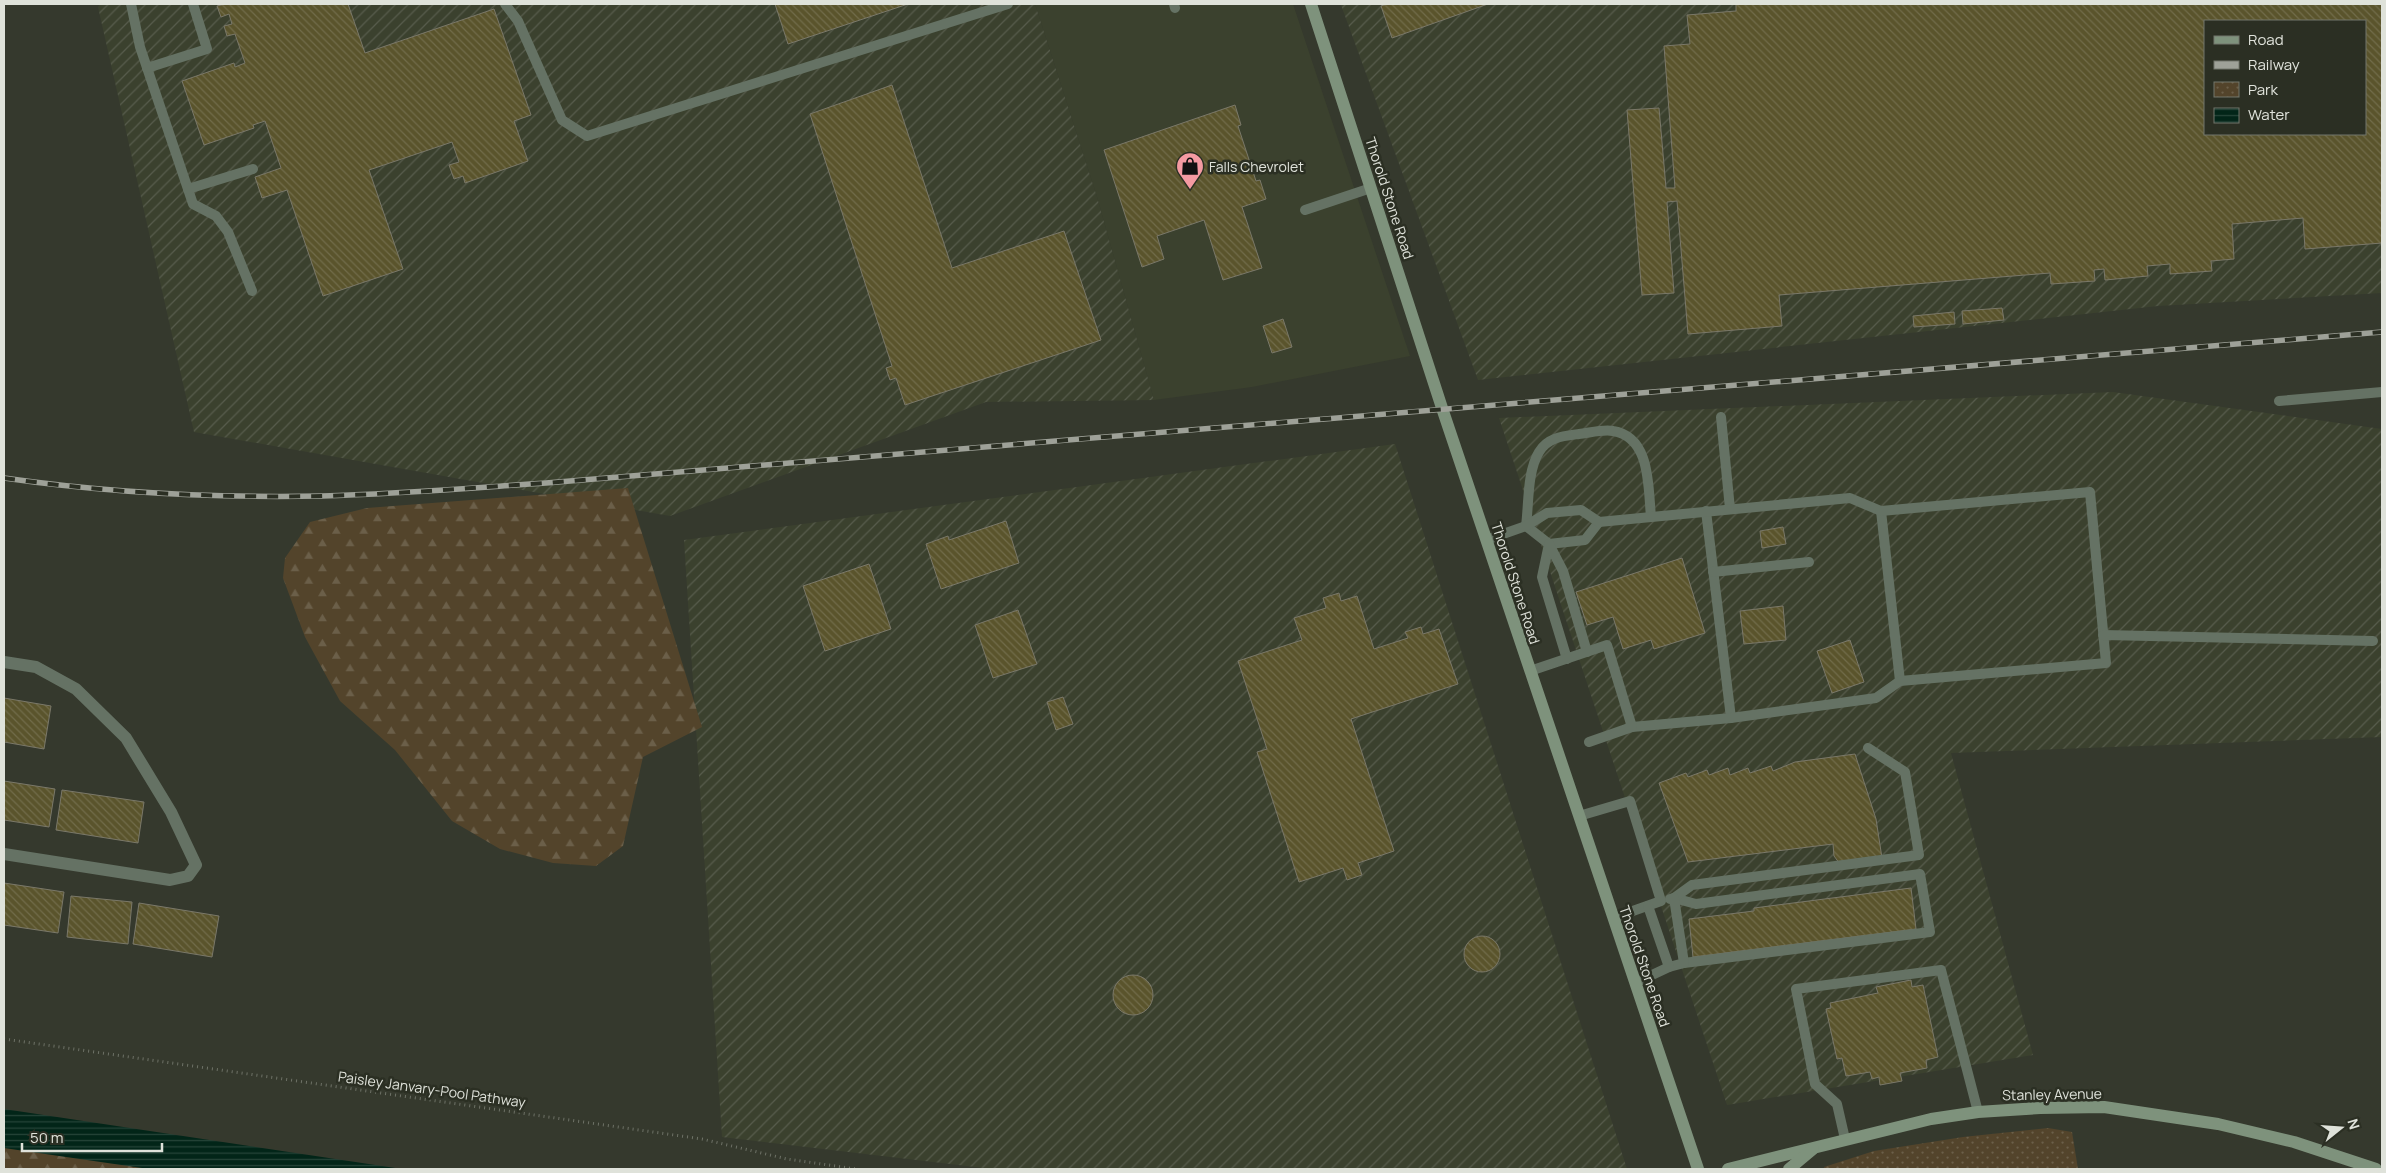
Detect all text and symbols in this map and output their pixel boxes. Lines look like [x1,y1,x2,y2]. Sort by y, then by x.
legend [2204,20,2366,135]
text: Road [2248,29,2284,50]
text: Railway [2248,54,2300,75]
text: Park [2248,79,2278,100]
text: Water [2248,104,2290,125]
street label: Thorold Stone Road [1361,135,1419,261]
shop icon: Falls Chevrolet [1175,151,1205,190]
place label: Falls Chevrolet [1209,157,1304,176]
street label: Thorold Stone Road [1487,520,1545,646]
street label: Thorold Stone Road [1615,903,1675,1029]
street label: Paisley Janvary-Pool Pathway [337,1066,528,1112]
street label: Stanley Avenue [2002,1084,2102,1104]
north arrow [2316,1103,2366,1153]
text: N [2343,1116,2364,1132]
scale bar [22,1120,162,1152]
text: 50 m [30,1127,64,1148]

